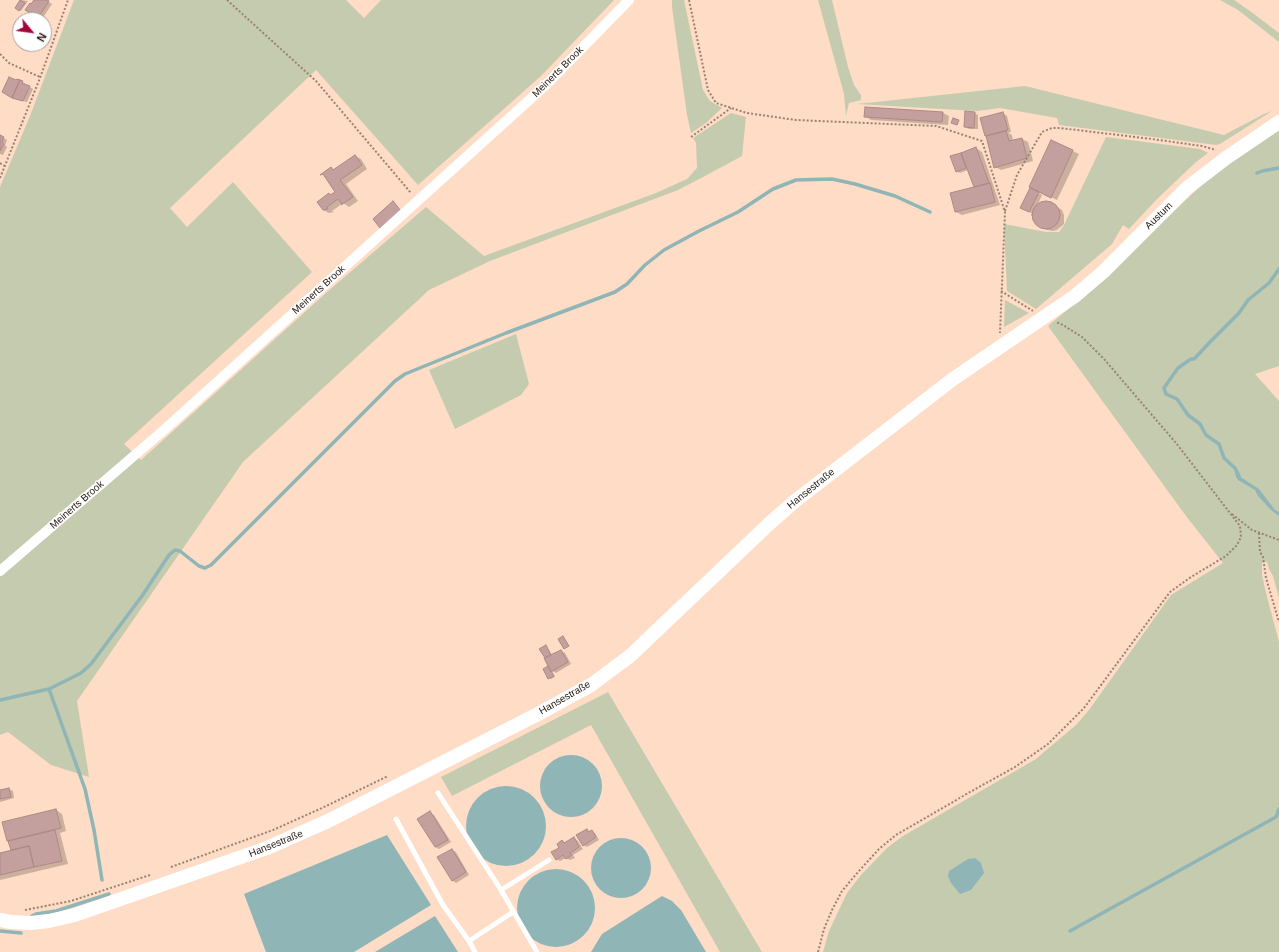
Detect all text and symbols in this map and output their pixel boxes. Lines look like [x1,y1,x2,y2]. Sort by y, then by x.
north arrow [12,12,52,52]
text: N [34,31,49,44]
street label: Meinerts Brook [530,44,586,100]
street label: Austum [1143,200,1175,232]
street label: Meinerts Brook [290,263,348,317]
street label: Hansestraße [785,466,837,512]
street label: Meinerts Brook [48,478,106,532]
street label: Hansestraße [537,678,593,718]
street label: Hansestraße [247,828,305,860]

